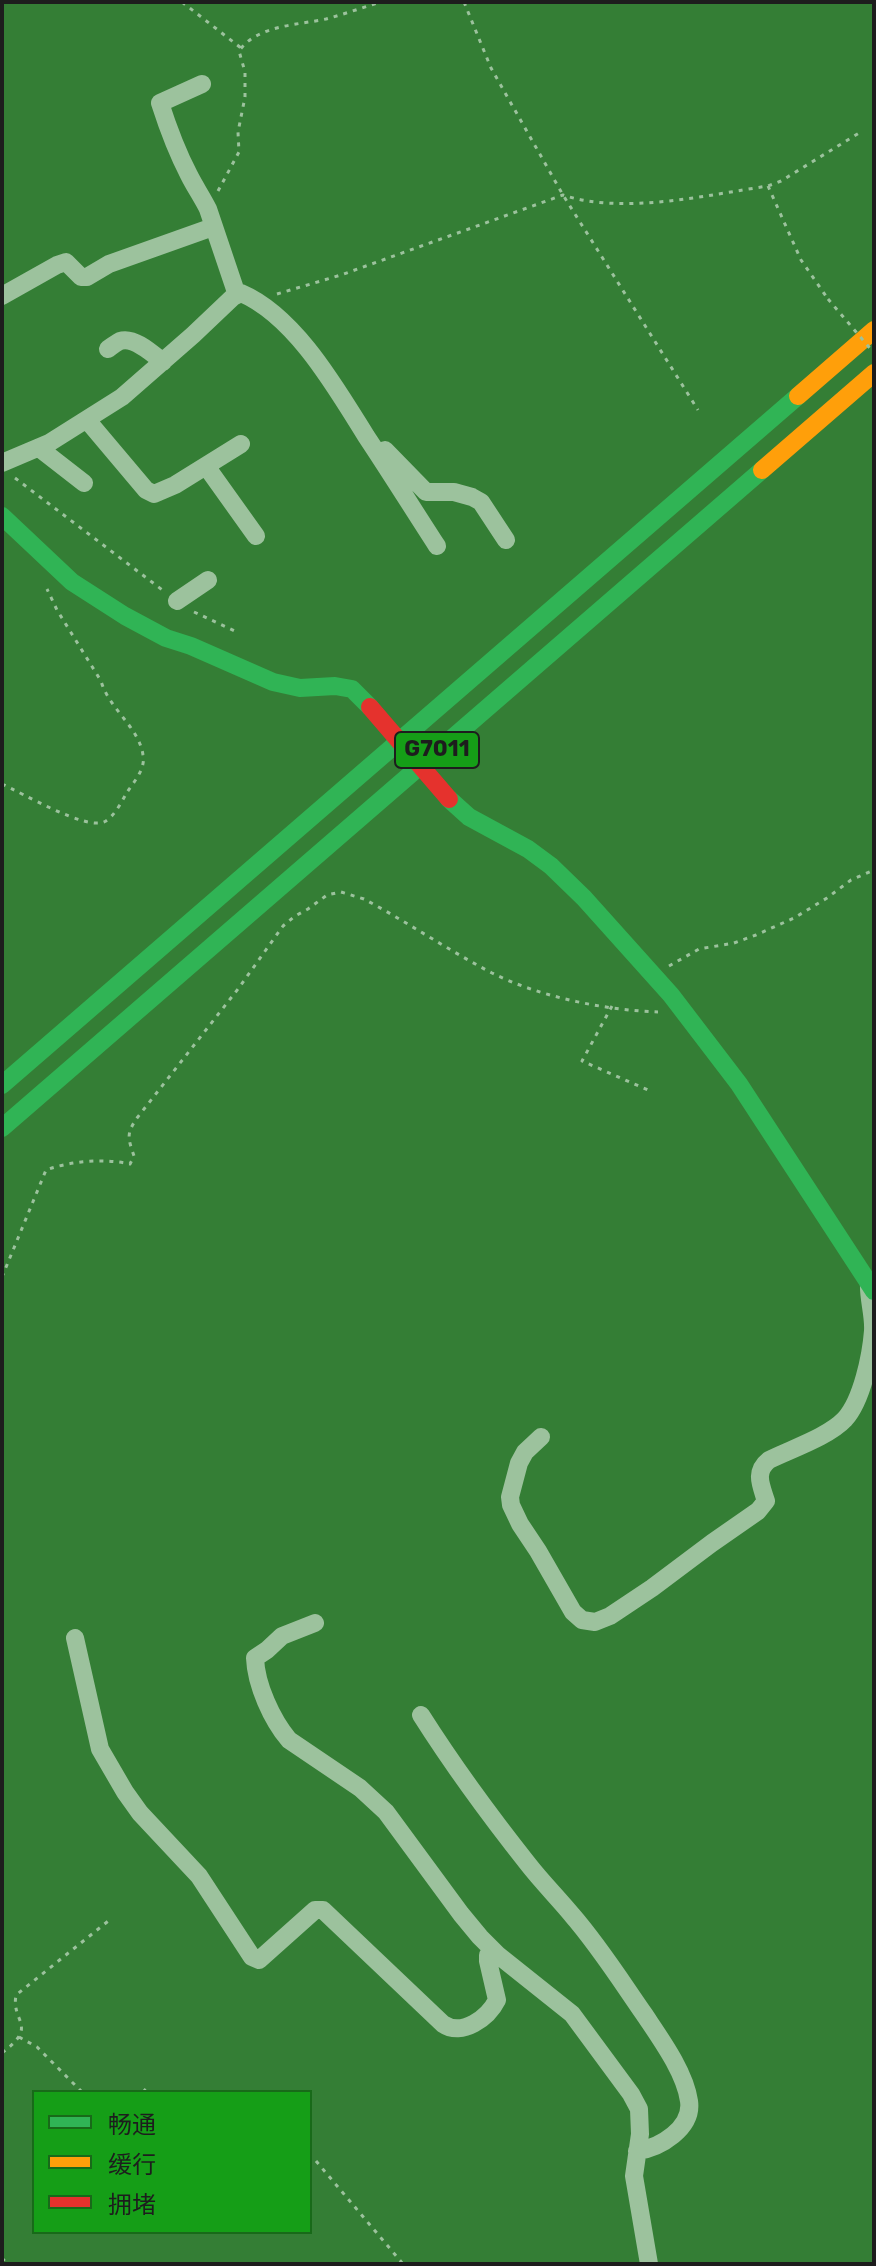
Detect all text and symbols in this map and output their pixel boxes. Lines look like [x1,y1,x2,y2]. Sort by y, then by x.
road number: G7011 [395,732,479,768]
legend [32,2090,312,2234]
text: 畅通 [108,2111,156,2139]
text: 缓行 [108,2151,156,2179]
text: 拥堵 [108,2191,156,2219]

